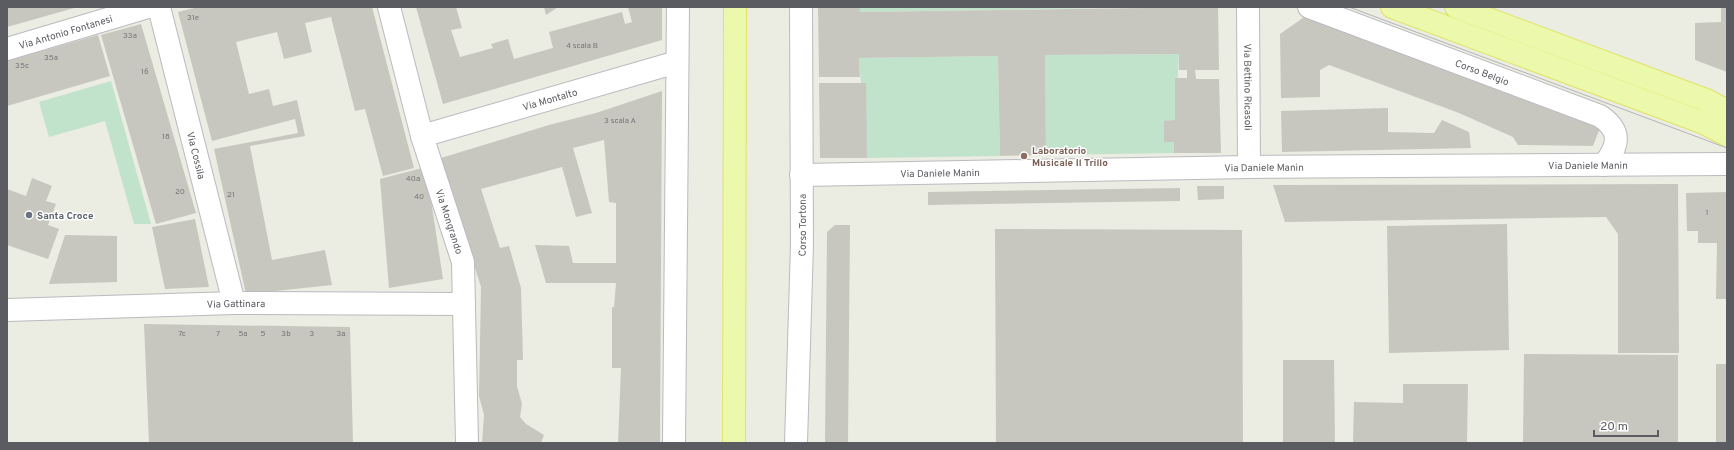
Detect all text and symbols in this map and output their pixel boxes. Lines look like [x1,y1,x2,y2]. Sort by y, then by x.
street label: Via Antonio Fontanesi [17,13,114,53]
house number: 31e [187,13,199,23]
house number: 33a [123,31,137,41]
house number: 4 scala B [566,41,598,51]
street label: Via Bettino Ricasoli [1240,44,1254,130]
house number: 35a [44,53,58,63]
street label: Corso Belgio [1453,57,1511,89]
house number: 35c [15,61,29,71]
house number: 16 [141,67,149,77]
street label: Via Montalto [521,86,580,115]
house number: 3 scala A [604,116,636,126]
street label: Via Cossila [183,131,207,181]
house number: 18 [162,132,170,142]
place label: Laboratorio Musicale Il Trillo [1032,145,1108,170]
marker: Laboratorio Musicale Il Trillo [1019,151,1029,161]
street label: Via Daniele Manin [1548,160,1628,173]
street label: Via Daniele Manin [1224,162,1304,175]
street label: Via Daniele Manin [900,167,980,181]
house number: 40a [406,174,420,184]
house number: 20 [175,187,185,197]
street label: Via Mongrando [432,188,465,257]
house number: 21 [227,190,235,200]
house number: 40 [414,192,424,202]
street label: Corso Tortona [797,194,810,257]
house number: 1 [1706,208,1708,218]
marker: Santa Croce [24,210,34,220]
place label: Santa Croce [37,210,94,223]
street label: Via Gattinara [206,298,265,312]
house number: 7c [178,329,186,339]
house number: 7 [216,329,220,339]
house number: 5a [238,329,248,339]
house number: 5 [261,329,266,339]
house number: 3b [281,329,291,339]
house number: 3 [310,329,315,339]
house number: 3a [336,329,346,339]
scale bar [1594,412,1658,438]
text: 20 m [1600,419,1628,435]

